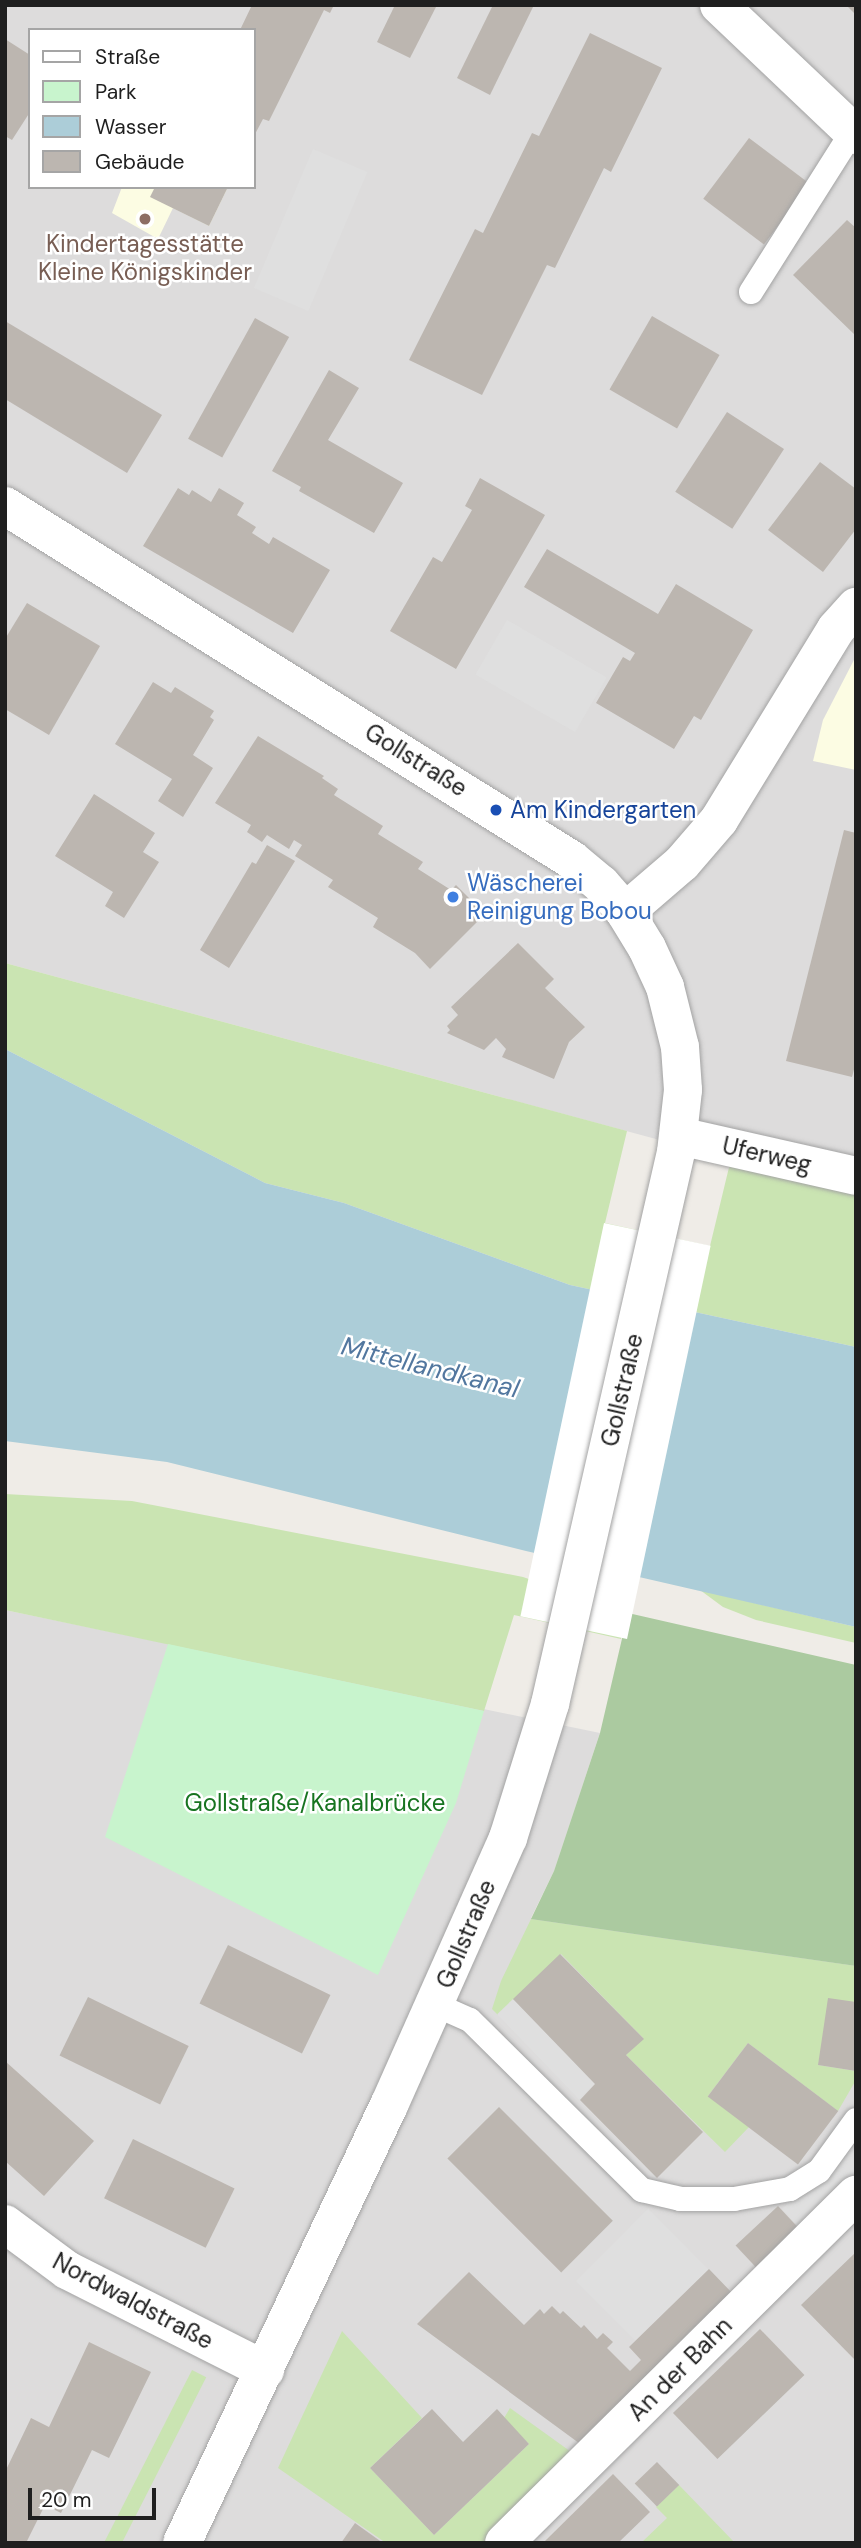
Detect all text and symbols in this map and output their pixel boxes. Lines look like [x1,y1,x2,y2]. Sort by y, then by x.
legend [28,28,256,189]
text: Straße [95,43,160,71]
text: Park [95,78,136,106]
text: Wasser [95,113,167,141]
text: Gebäude [95,148,185,176]
marker: Kindertagesstätte Kleine Königskinder [137,211,153,227]
place label: Kindertagesstätte Kleine Königskinder [38,230,252,286]
street label: Gollstraße [360,717,472,803]
place label: Am Kindergarten [510,796,696,824]
marker: Am Kindergarten [488,802,504,818]
place label: Wäscherei Reinigung Bobou [467,869,652,925]
marker: Wäscherei Reinigung Bobou [445,889,461,905]
street label: Uferweg [720,1131,814,1179]
water label: Mittellandkanal [338,1331,522,1405]
street label: Gollstraße [595,1331,649,1449]
park label: Gollstraße/Kanalbrücke [185,1789,445,1817]
street label: Gollstraße [430,1875,502,1993]
street label: Nordwaldstraße [48,2247,218,2355]
street label: An der Bahn [622,2311,738,2427]
scale bar [32,2474,159,2518]
text: 20 m [41,2486,92,2514]

